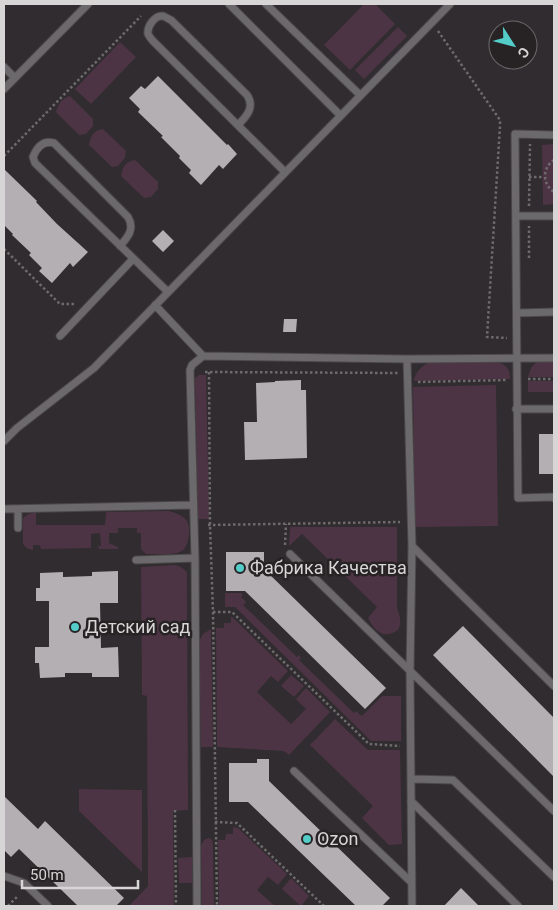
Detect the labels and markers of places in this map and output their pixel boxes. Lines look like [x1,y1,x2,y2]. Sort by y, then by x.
place label: Фабрика Качества [250,557,407,578]
marker: Фабрика Качества [234,562,246,574]
place label: Детский сад [85,616,191,637]
marker: Детский сад [69,621,81,633]
place label: Ozon [317,828,358,849]
marker: Ozon [301,833,313,845]

